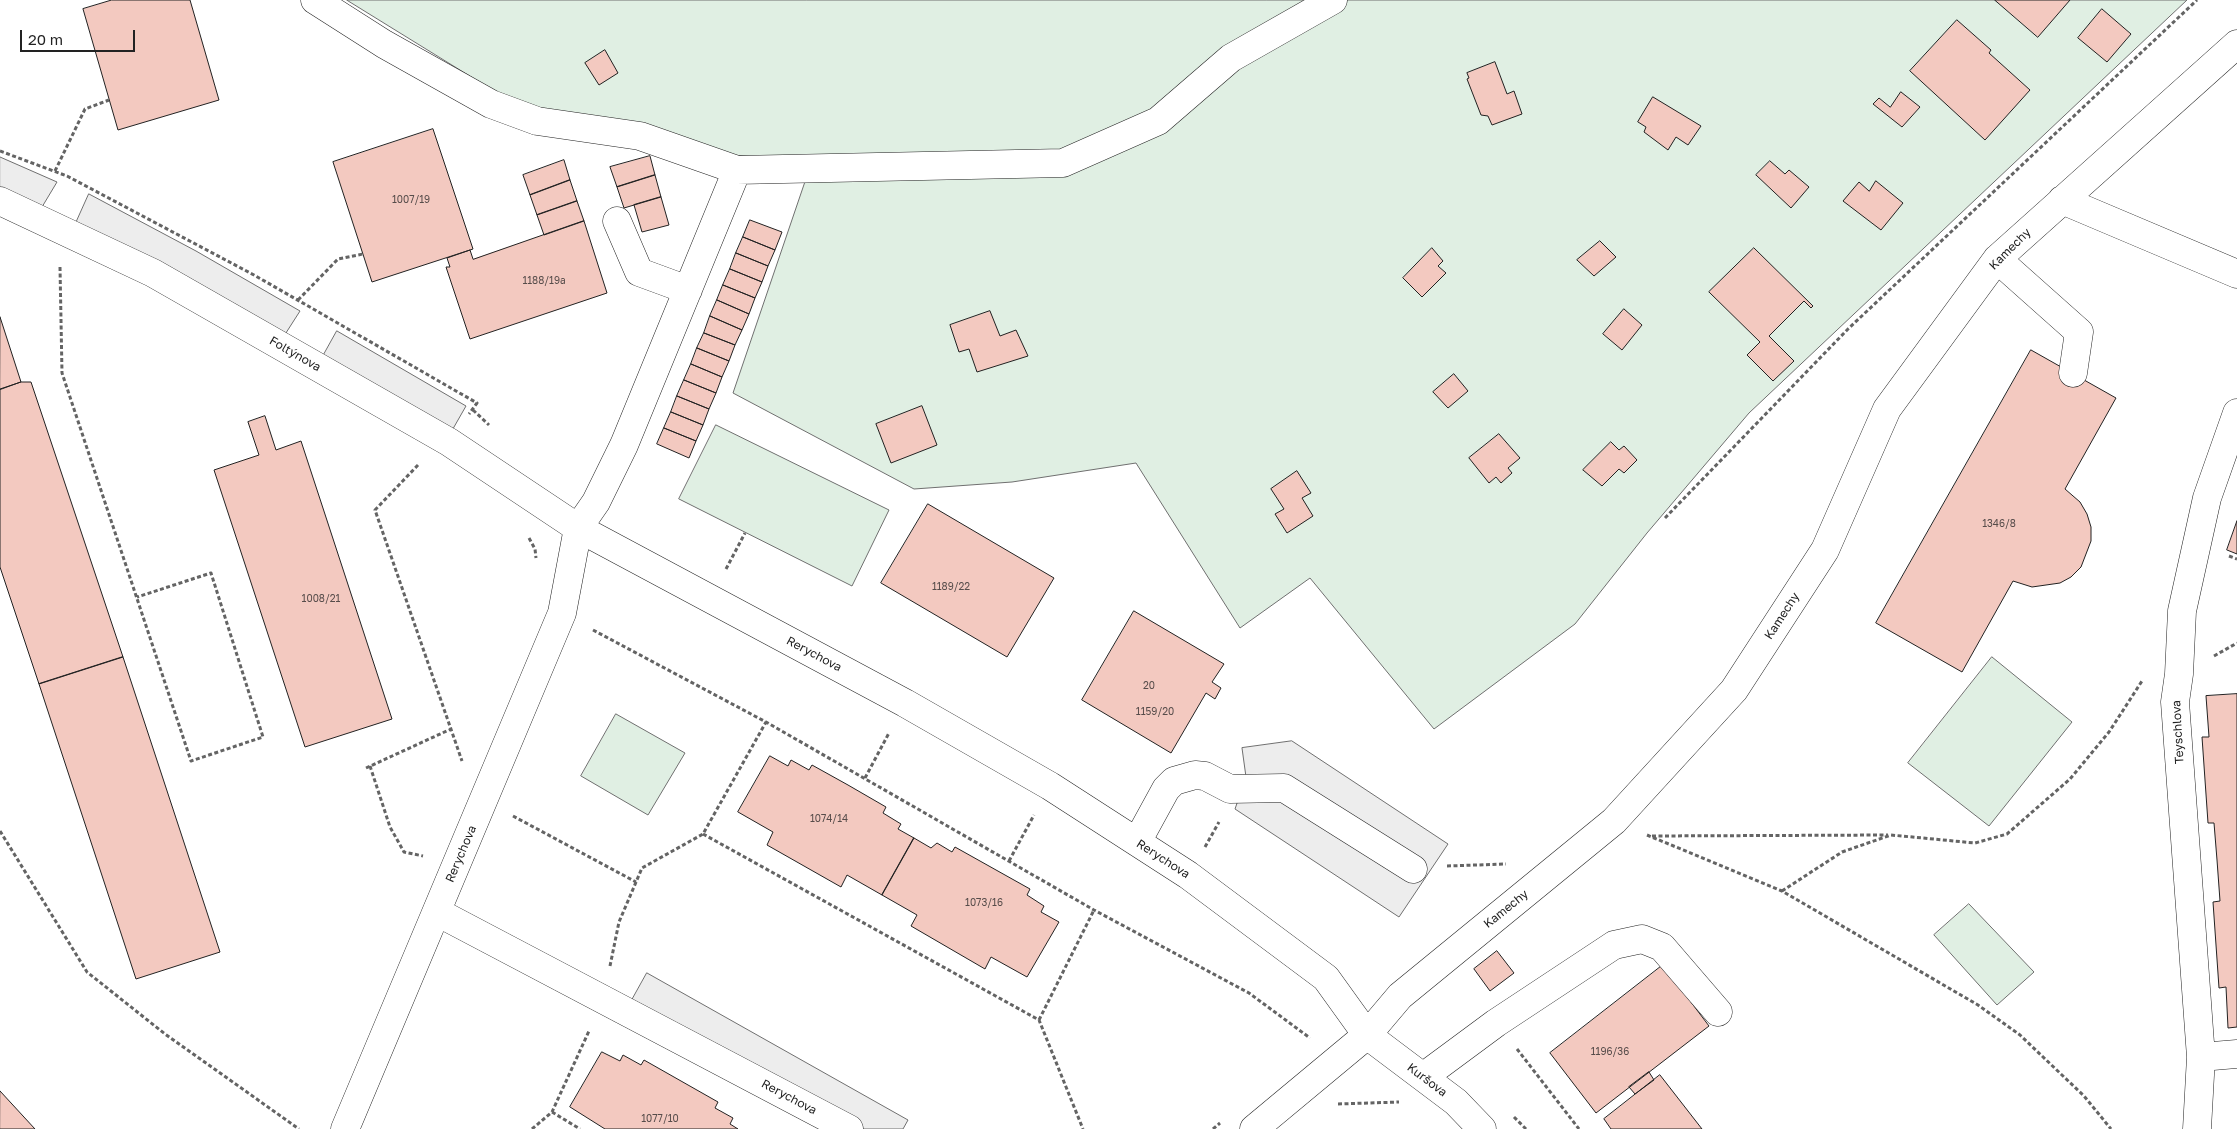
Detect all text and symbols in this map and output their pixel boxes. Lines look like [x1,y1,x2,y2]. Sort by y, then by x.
scale bar [22,20,138,52]
text: 20 m [28,30,63,48]
house number: 1007/19 [392,194,430,206]
street label: Kamechy [1986,225,2034,273]
house number: 1188/19a [522,275,566,287]
street label: Foltýnova [267,333,323,375]
house number: 1346/8 [1982,518,2016,530]
house number: 1189/22 [932,581,970,593]
street label: Kamechy [1762,590,1802,642]
house number: 1008/21 [302,593,340,605]
street label: Rerychova [784,633,844,675]
house number: 20 [1143,680,1155,692]
street label: Teyschlova [2169,700,2187,764]
house number: 1159/20 [1136,706,1174,718]
house number: 1074/14 [810,813,848,825]
street label: Rerychova [443,823,479,885]
street label: Rerychova [1134,836,1192,882]
street label: Kamechy [1481,887,1531,931]
house number: 1073/16 [965,897,1003,909]
house number: 1196/36 [1591,1046,1629,1058]
street label: Kuršova [1404,1060,1450,1100]
street label: Rerychova [759,1076,819,1118]
house number: 1077/10 [641,1113,679,1125]

